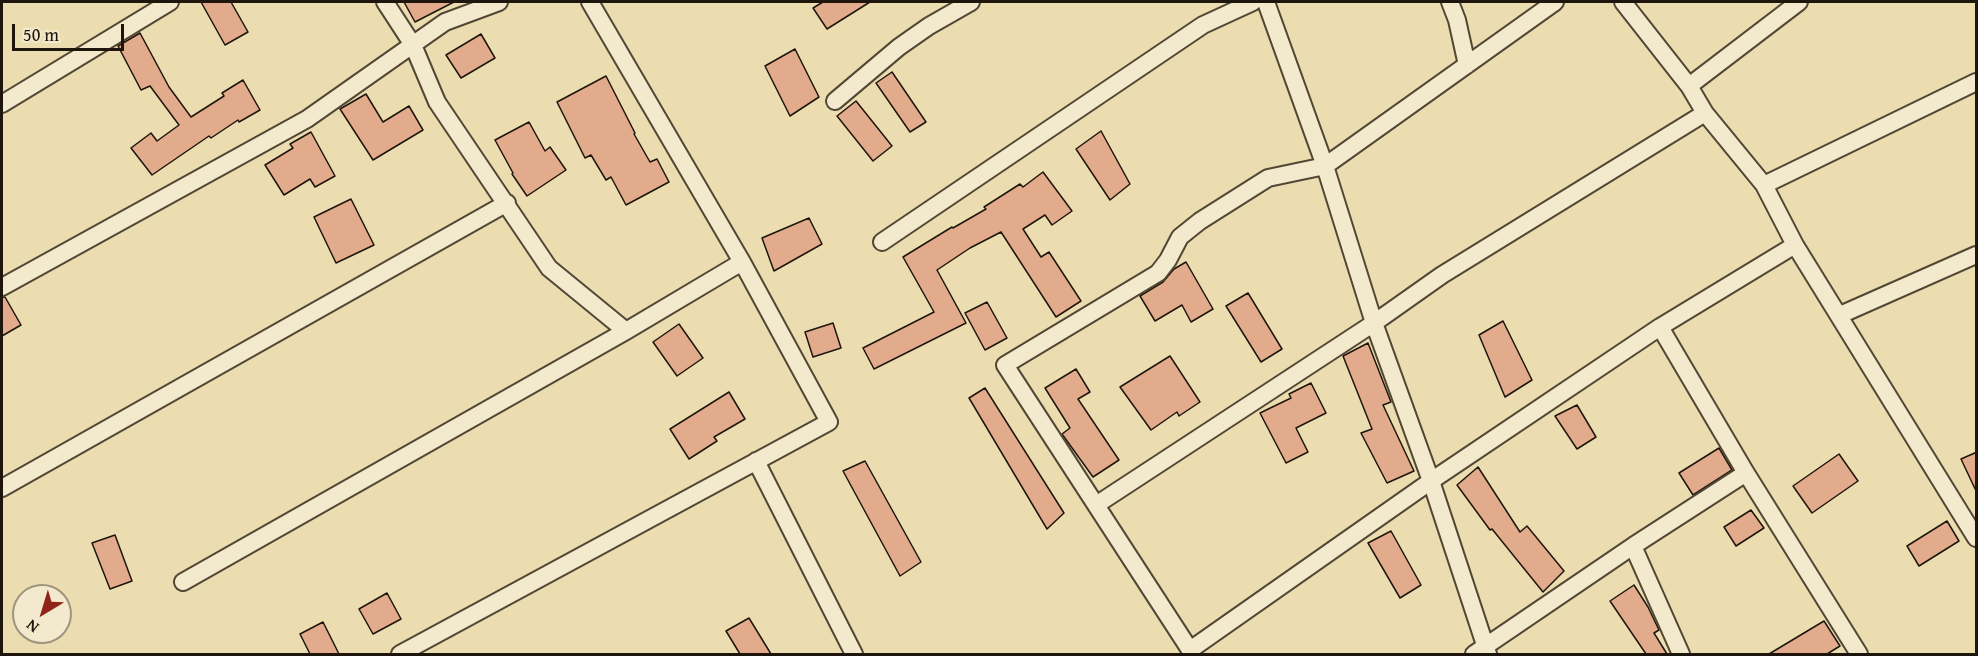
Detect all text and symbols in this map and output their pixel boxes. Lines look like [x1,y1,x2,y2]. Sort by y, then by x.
scale bar [15,12,128,50]
text: 50 m [23,21,59,48]
north arrow [12,584,72,644]
text: N [21,614,44,639]

